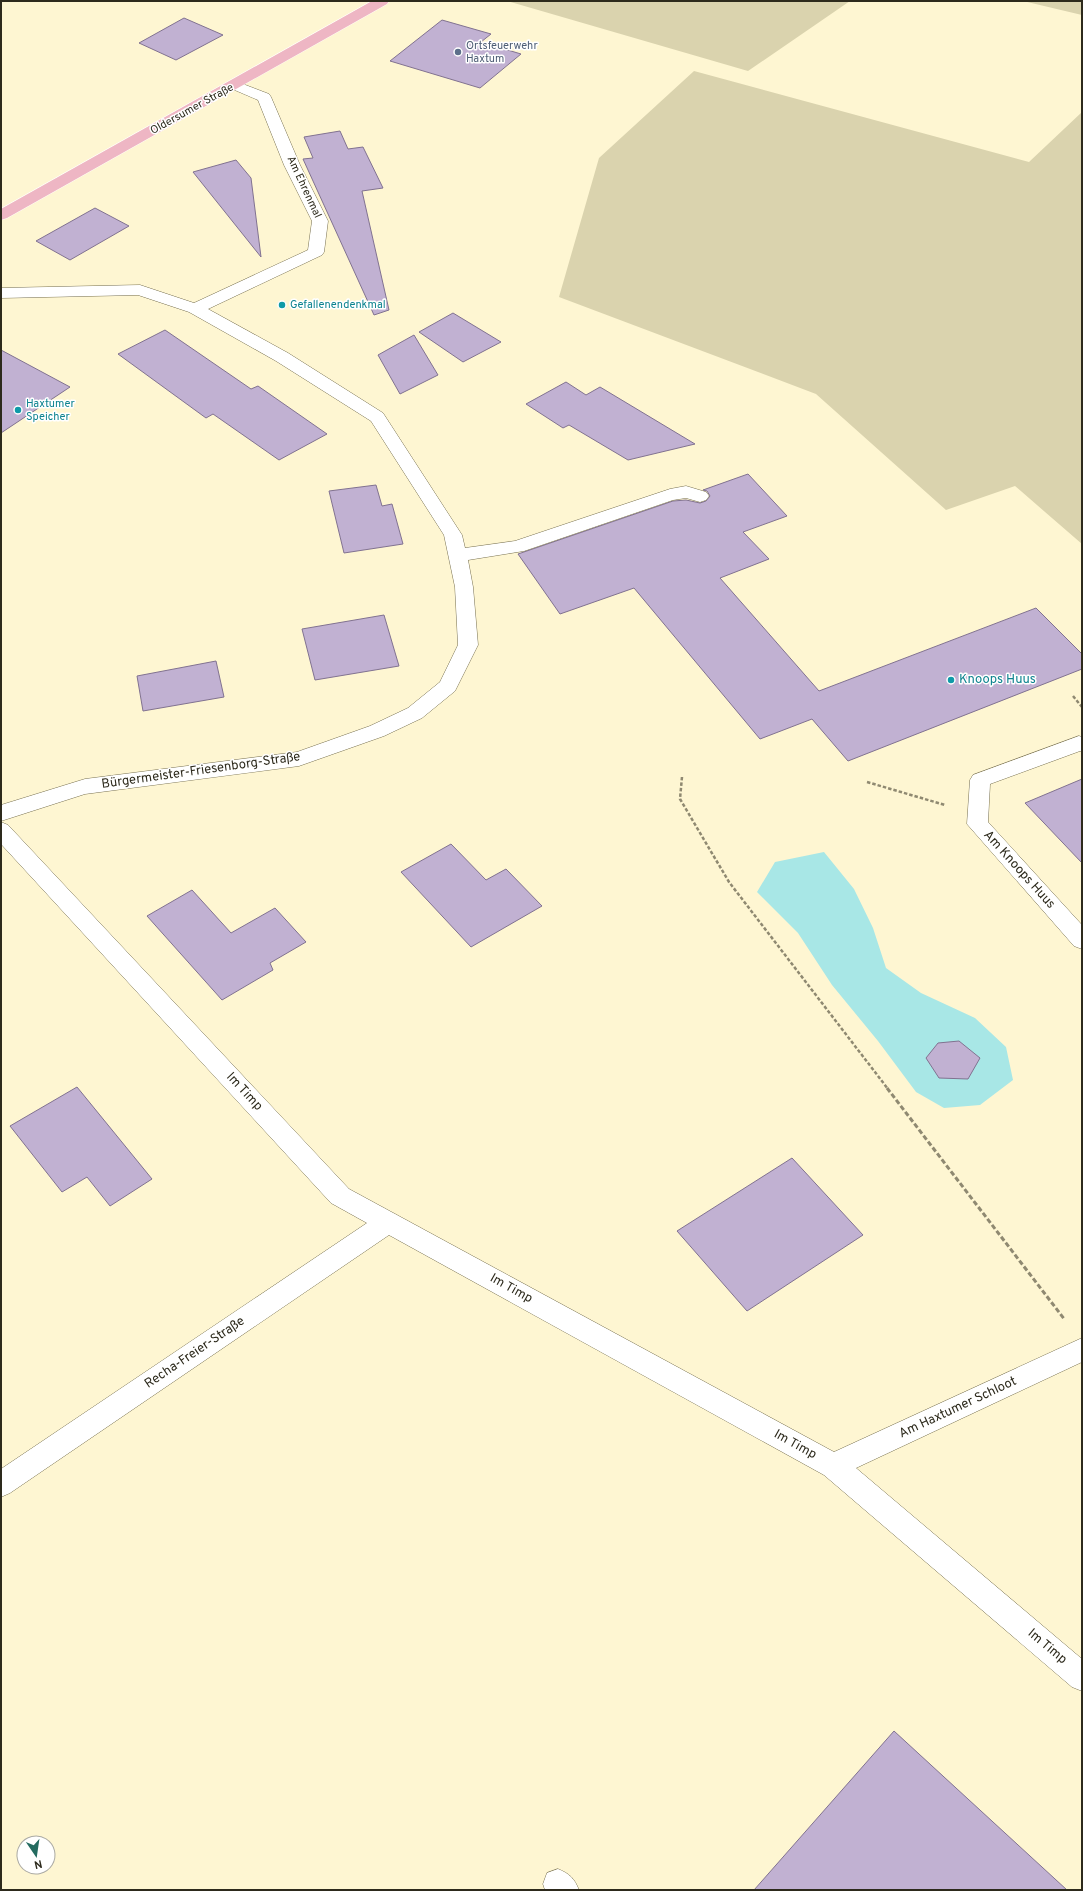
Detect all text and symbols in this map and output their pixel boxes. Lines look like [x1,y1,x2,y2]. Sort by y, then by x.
place label: Ortsfeuerwehr Haxtum [466,39,538,66]
marker: Ortsfeuerwehr Haxtum [453,47,463,57]
street label: Oldersumer Straße [148,80,236,138]
street label: Am Ehrenmal [284,154,324,220]
place label: Gefallenendenkmal [290,298,386,312]
marker: Gefallenendenkmal [277,300,287,310]
place label: Haxtumer Speicher [26,397,76,424]
marker: Haxtumer Speicher [13,405,23,415]
place label: Knoops Huus [959,672,1036,688]
marker: Knoops Huus [946,675,956,685]
street label: Bürgermeister-Friesenborg-Straße [101,749,301,793]
street label: Am Knoops Huus [980,828,1058,912]
street label: Im Timp [222,1069,266,1115]
street label: Im Timp [487,1271,535,1307]
street label: Recha-Freier-Straße [142,1314,248,1392]
street label: Am Haxtumer Schloot [897,1374,1019,1442]
street label: Im Timp [771,1427,819,1463]
street label: Im Timp [1024,1626,1070,1668]
north arrow [16,1835,56,1875]
text: N [33,1856,43,1871]

